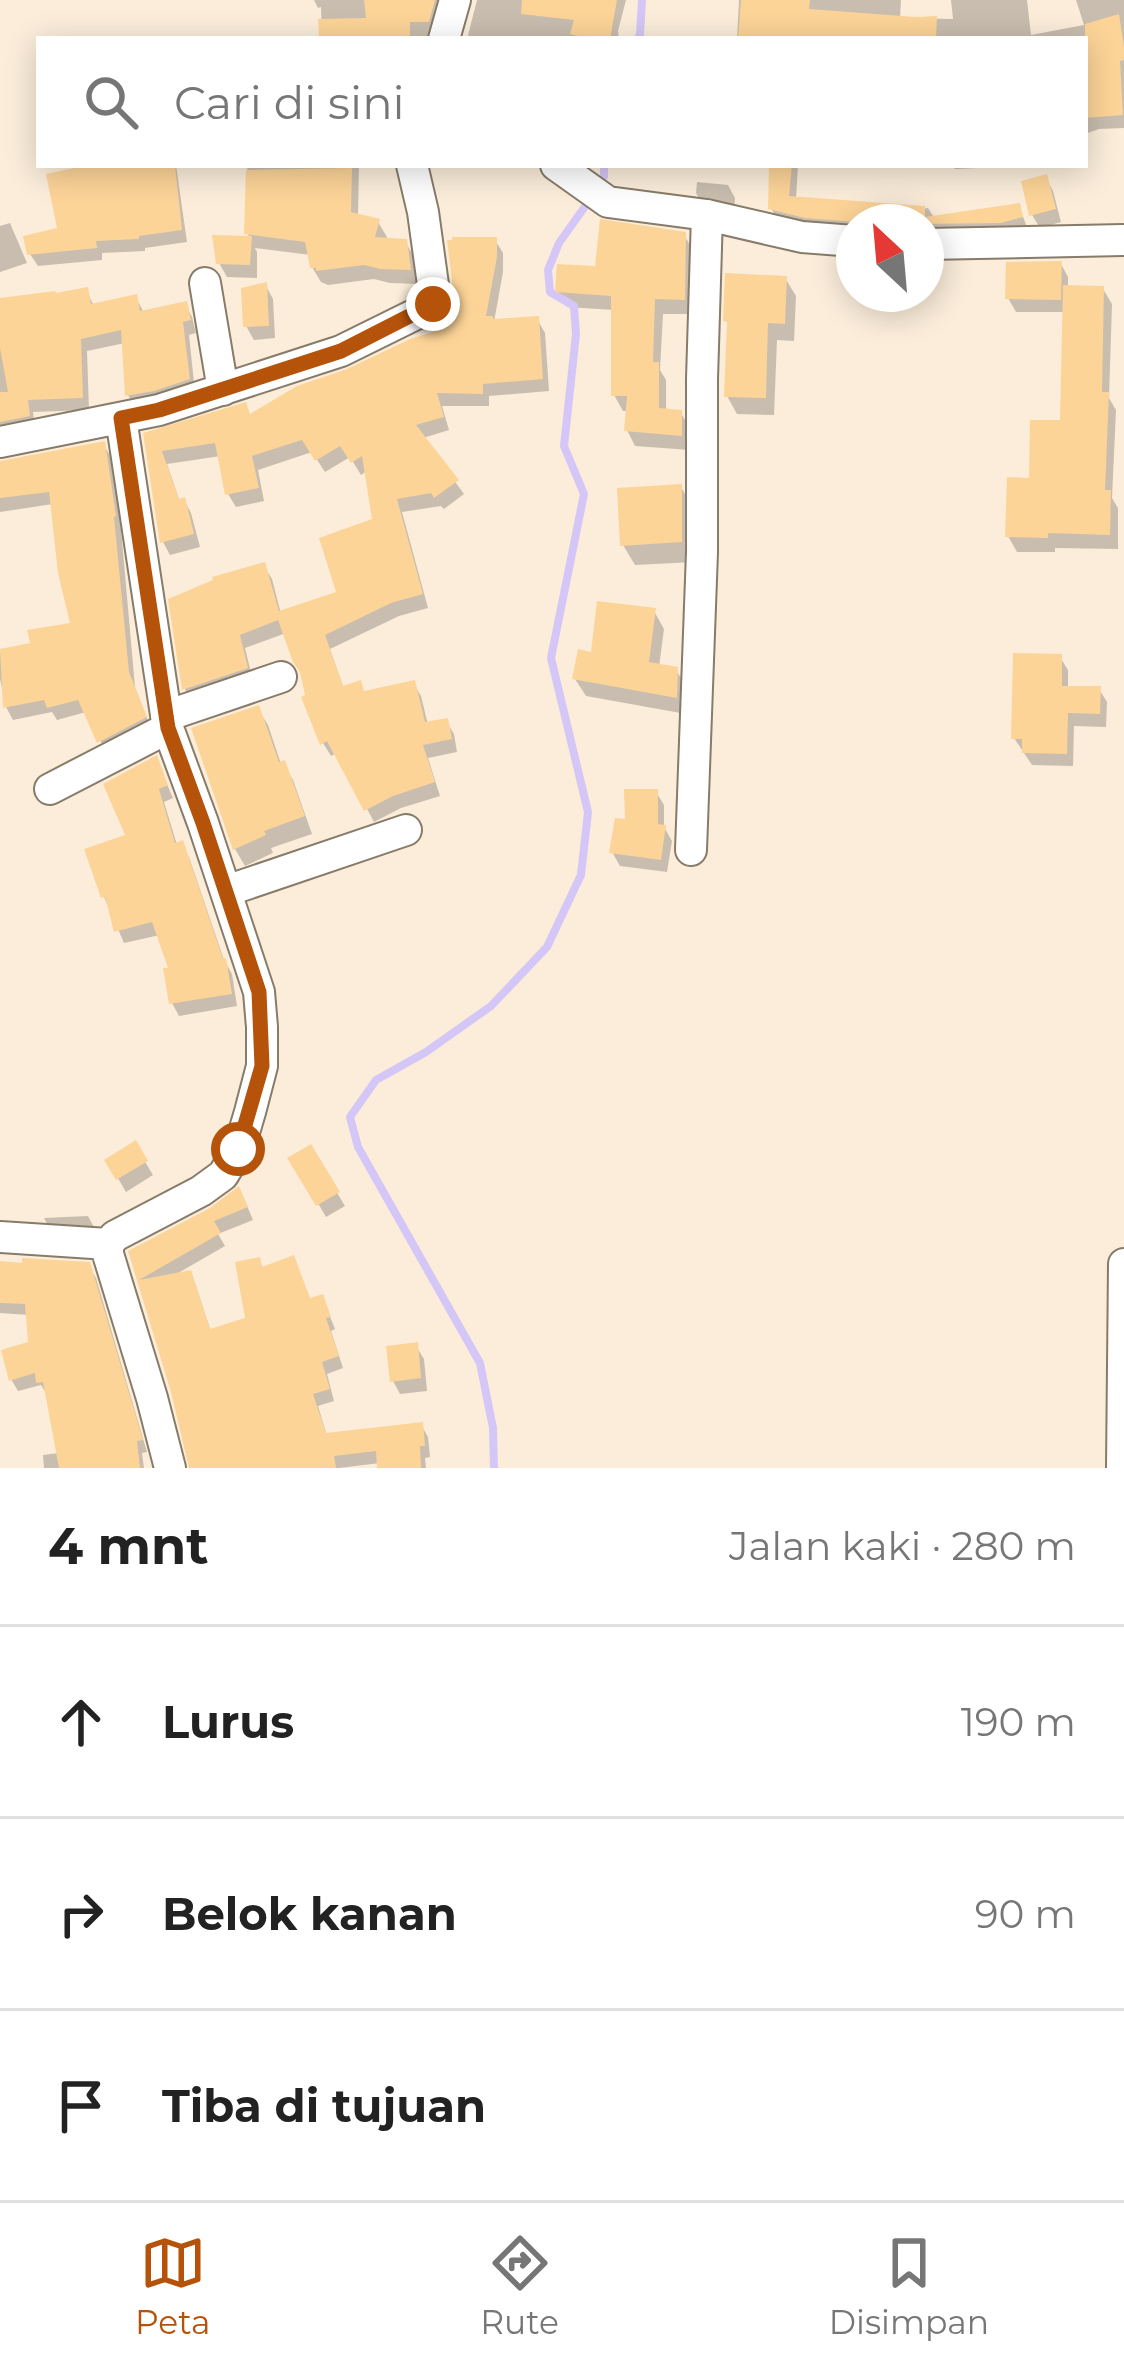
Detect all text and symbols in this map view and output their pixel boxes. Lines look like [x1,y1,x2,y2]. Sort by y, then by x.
search box [36,36,1088,168]
icon: search [78,69,144,135]
text: Cari di sini [174,75,405,130]
north arrow [836,204,944,312]
route end [406,277,460,331]
route start [211,1122,265,1176]
text: 4 mnt [48,1515,209,1577]
text: Jalan kaki · 280 m [729,1522,1076,1570]
icon: ahead [48,1689,114,1755]
text: Lurus [162,1694,294,1749]
text: 190 m [961,1698,1076,1746]
icon: right [48,1881,114,1947]
text: Belok kanan [162,1886,457,1941]
text: 90 m [975,1890,1076,1938]
icon: arrive [48,2073,114,2139]
text: Tiba di tujuan [162,2078,486,2133]
tab: Peta [135,2230,210,2342]
tab: Rute [480,2230,559,2342]
tab: Disimpan [829,2230,989,2342]

